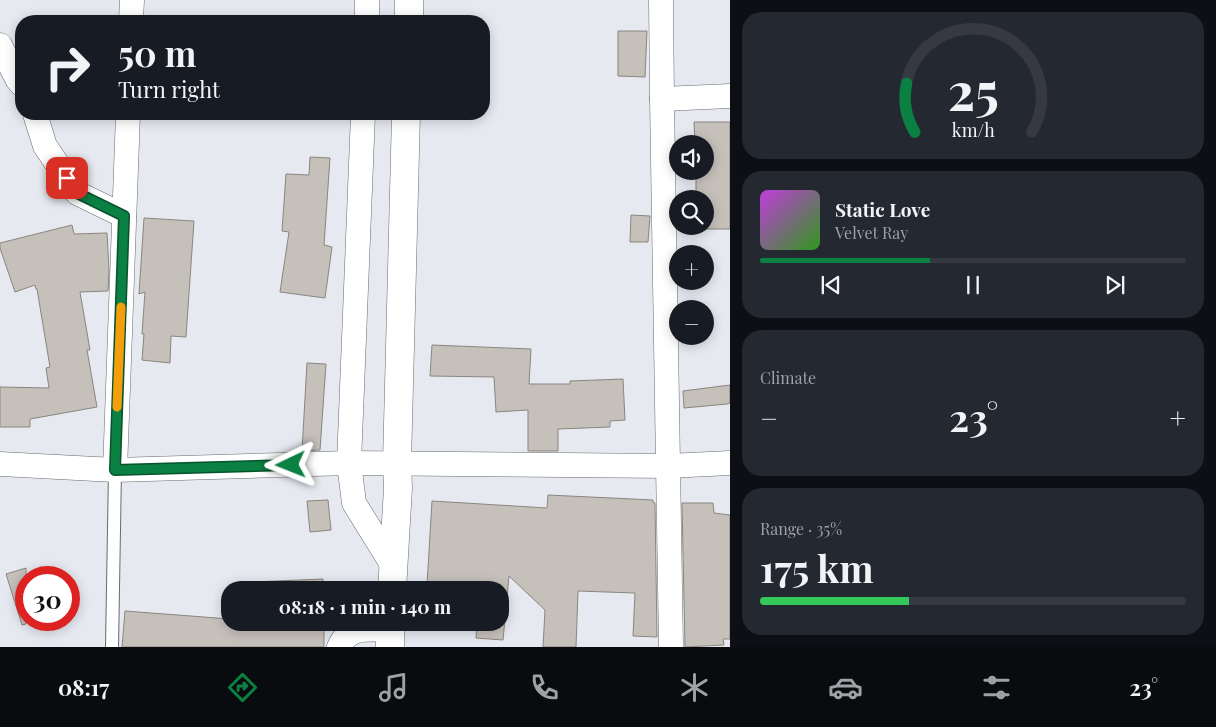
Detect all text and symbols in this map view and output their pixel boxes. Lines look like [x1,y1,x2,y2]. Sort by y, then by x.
text: 50 m [118,29,196,76]
icon: right [35,35,100,100]
text: 25 [947,55,999,124]
text: Turn right [118,74,220,104]
text: km/h [952,118,995,141]
map controls [669,135,714,345]
button: sound [669,135,714,180]
pin [46,157,88,199]
icon: arrive [53,164,81,192]
button: search [669,190,714,235]
text: Static Love [835,196,930,222]
text: Velvet Ray [835,222,908,243]
button: + [669,245,714,290]
icon: previous [817,271,845,299]
icon: pause [959,271,987,299]
icon: next [1101,271,1129,299]
button: − [669,300,714,345]
text: Climate [760,367,816,388]
text: 23° [949,391,998,442]
text: − [760,399,778,436]
text: + [1170,399,1186,436]
position arrow [264,438,316,490]
text: Range · 35% [760,518,842,539]
text: 175 km [760,542,874,593]
speed limit sign: 30 [15,566,80,631]
text: 08:18 · 1 min · 140 m [279,593,451,619]
icon: directions [225,670,260,705]
icon: music [376,670,411,705]
icon: phone [527,670,562,705]
icon: climate [677,670,712,705]
icon: car [828,670,863,705]
icon: filters [979,670,1014,705]
text: 08:17 [58,672,109,702]
text: 23° [1130,672,1158,702]

